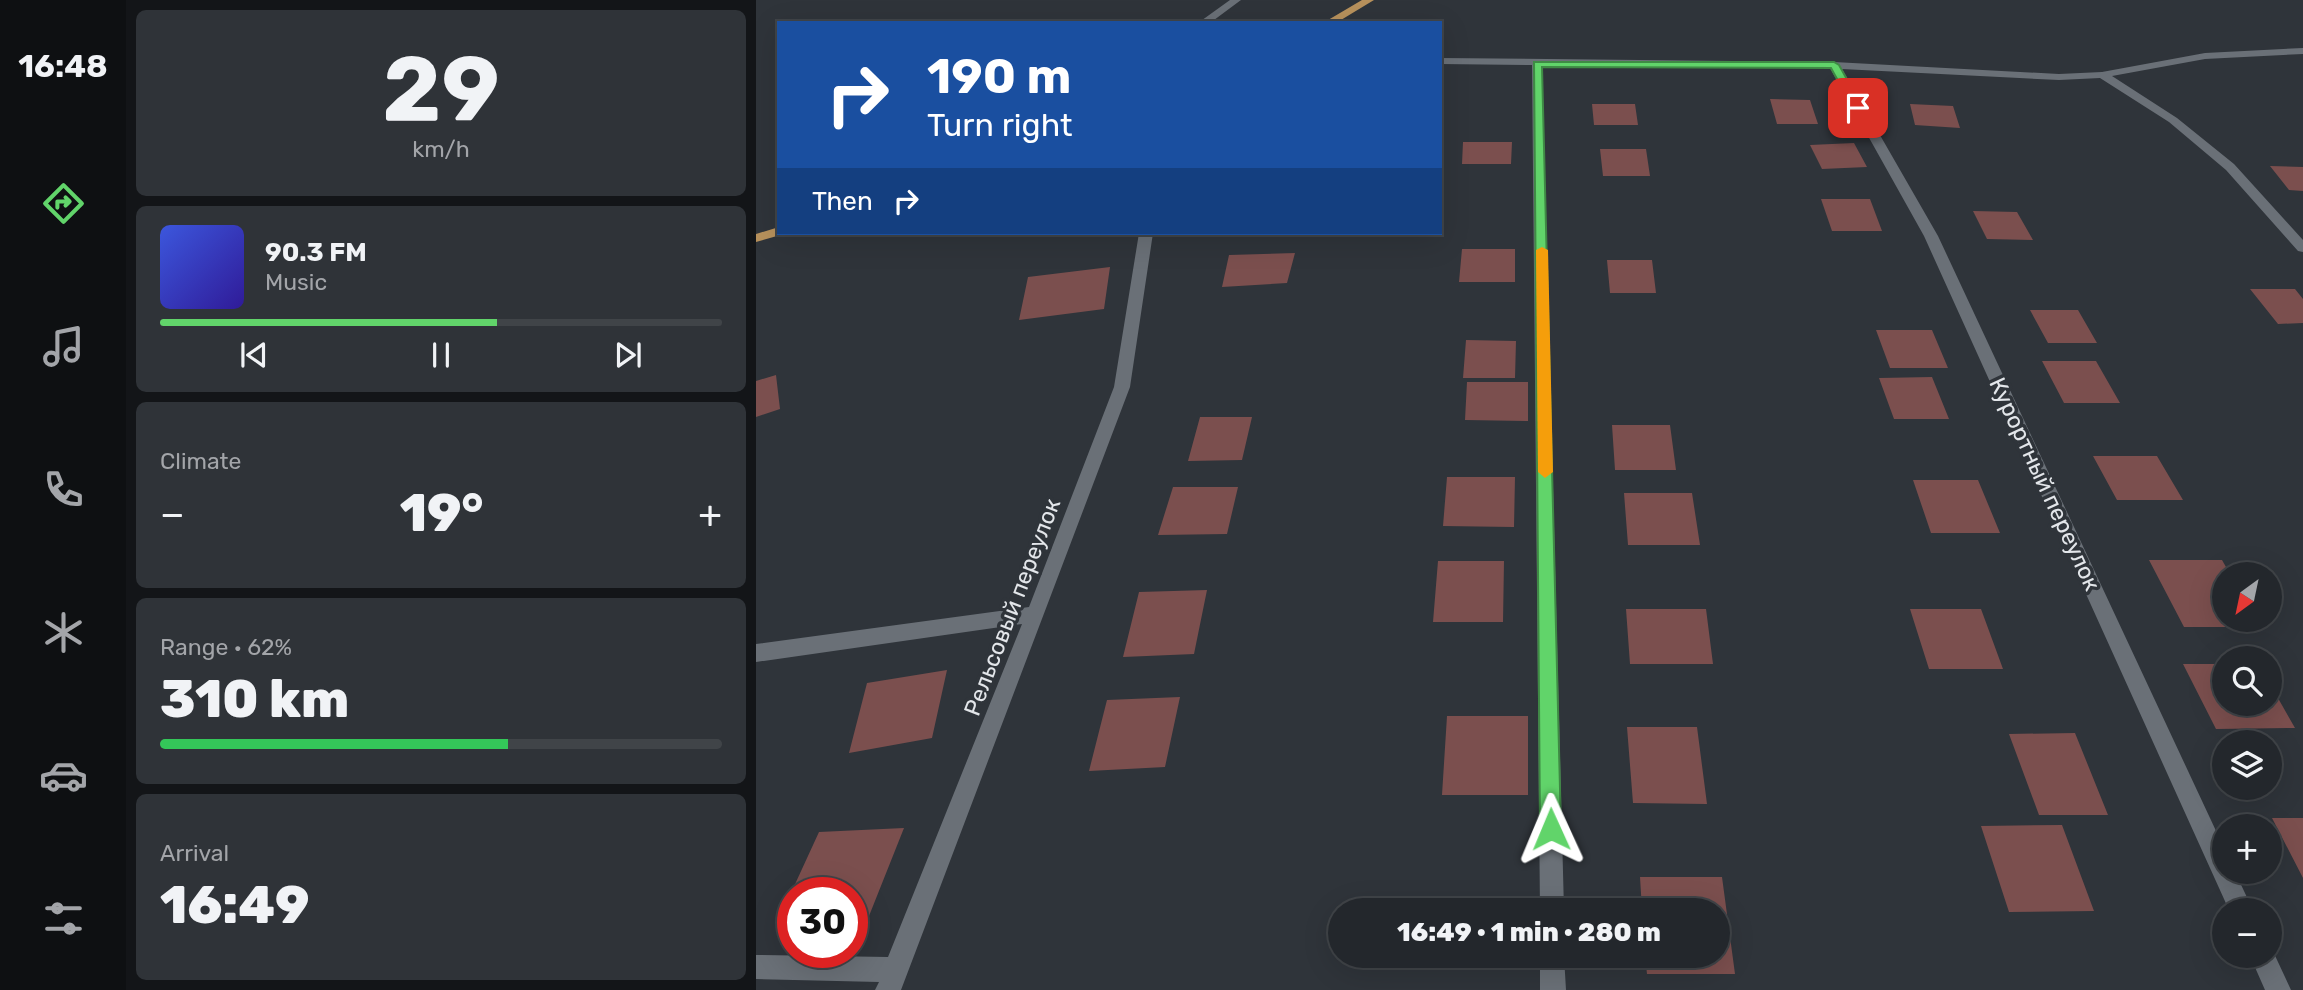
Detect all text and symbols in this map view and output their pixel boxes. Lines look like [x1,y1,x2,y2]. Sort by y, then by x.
text: 29 [382,35,500,143]
text: 16:48 [18,47,108,85]
text: 190 m [927,47,1071,105]
icon: right [812,49,903,140]
pin [1828,78,1888,138]
icon: arrive [1839,89,1877,127]
text: Turn right [927,106,1072,144]
text: km/h [412,135,470,163]
icon: directions [39,179,88,228]
icon: right [887,182,925,220]
text: Then [812,186,873,217]
text: 90.3 FM [265,237,367,268]
text: Music [265,268,327,296]
icon: music [39,322,88,371]
icon: previous [235,336,273,374]
icon: pause [422,336,460,374]
icon: next [609,336,647,374]
street label: Курортный переулок [1983,373,2107,595]
text: Climate [160,447,241,475]
icon: phone [39,465,88,514]
text: 19° [400,482,483,544]
text: − [160,491,185,537]
text: + [698,491,722,537]
street label: Рельсовый переулок [958,494,1066,720]
north arrow [2212,562,2282,632]
map controls [2212,562,2282,968]
icon: climate [39,608,88,657]
text: Range · 62% [160,633,292,661]
button: search [2212,646,2282,716]
text: 310 km [160,668,349,730]
button: layers [2212,730,2282,800]
icon: car [39,751,88,800]
position arrow [1514,792,1588,866]
button: + [2212,814,2282,884]
text: Arrival [160,839,229,867]
text: 16:49 [160,874,309,936]
speed limit sign: 30 [777,877,868,968]
icon: filters [39,894,88,943]
button: − [2212,898,2282,968]
text: 16:49 · 1 min · 280 m [1397,917,1661,948]

